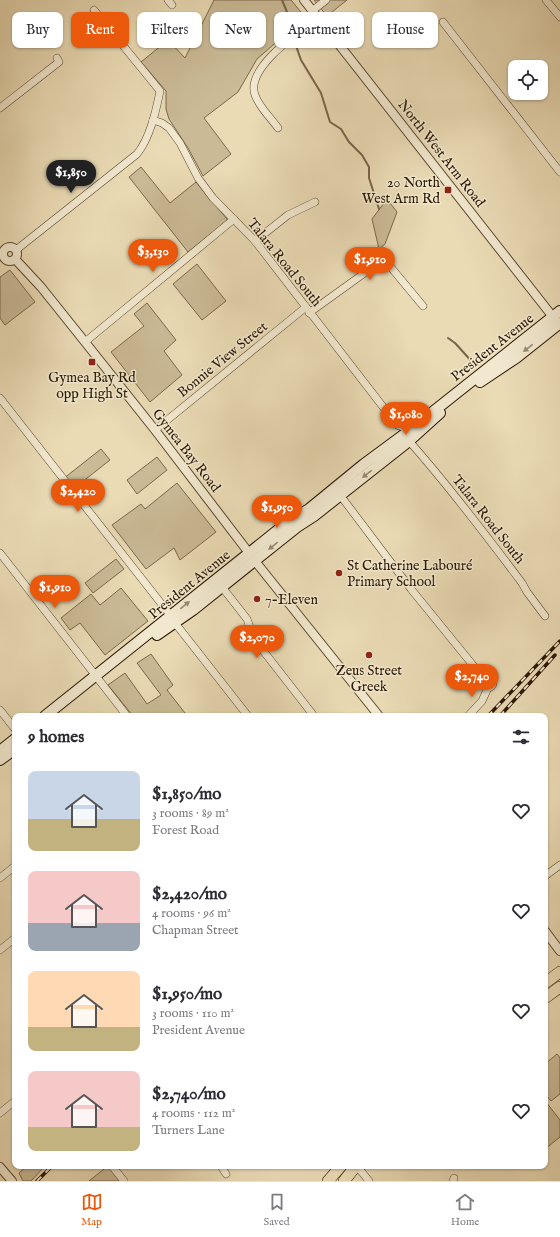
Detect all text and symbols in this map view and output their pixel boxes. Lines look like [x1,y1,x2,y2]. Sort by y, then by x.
chip: Buy [12,12,63,48]
chip: Rent [71,12,129,48]
chip: Filters [137,12,202,48]
chip: New [210,12,266,48]
chip: Apartment [274,12,364,48]
chip: House [372,12,438,48]
map controls [508,60,548,100]
button: locate [508,60,548,100]
street label: North West Arm Road [394,96,489,211]
pin: $1,850 [38,160,104,194]
text: $1,850 [55,164,87,181]
place label: 20 North West Arm Rd [362,174,441,208]
marker: 20 North West Arm Rd [443,185,453,195]
street label: Talara Road South [243,215,326,311]
pin: $3,130 [120,239,186,273]
text: $3,130 [137,243,169,260]
pin: $1,910 [337,247,403,281]
text: $1,910 [354,251,386,268]
street label: President Avenue [448,309,538,386]
street label: Bonnie View Street [174,318,272,402]
one-way arrow [522,344,533,353]
marker: Gymea Bay Rd opp High St [87,357,97,367]
place label: Gymea Bay Rd opp High St [48,369,136,403]
pin: $1,080 [373,402,439,436]
street label: Gymea Bay Road [148,405,225,496]
text: $1,080 [389,406,423,423]
one-way arrow [362,469,373,478]
street label: Talara Road South [448,471,529,568]
pin: $2,420 [45,479,111,513]
text: $2,420 [60,483,96,500]
pin: $1,950 [244,495,310,529]
text: $1,950 [261,499,293,516]
one-way arrow [267,542,278,551]
street label: President Avenue [145,546,235,623]
place label: St Catherine Labouré Primary School [347,557,473,591]
marker: St Catherine Labouré Primary School [334,568,344,578]
pin: $1,910 [22,575,88,609]
text: $1,910 [39,579,71,596]
place label: 7-Eleven [265,591,319,609]
marker: 7-Eleven [252,594,262,604]
one-way arrow [179,601,190,609]
pin: $2,070 [224,625,290,659]
text: $2,070 [239,629,275,646]
marker: Zeus Street Greek [364,650,374,660]
place label: Zeus Street Greek [336,662,402,696]
pin: $2,740 [439,664,505,698]
text: $2,740 [455,668,489,685]
icon: filters [510,726,532,748]
text: 9 homes [28,727,84,748]
text: $1,850/mo [152,784,221,805]
icon: home [60,787,108,835]
icon: heart [510,800,532,822]
text: 3 rooms · 89 m² [152,805,229,822]
text: Forest Road [152,822,219,839]
text: $2,420/mo [152,884,227,905]
icon: home [60,887,108,935]
icon: heart [510,900,532,922]
text: 4 rooms · 96 m² [152,905,231,922]
text: Chapman Street [152,922,239,939]
text: $1,950/mo [152,984,222,1005]
icon: home [60,987,108,1035]
icon: heart [510,1000,532,1022]
text: 3 rooms · 110 m² [152,1005,234,1022]
text: President Avenue [152,1022,245,1039]
text: $2,740/mo [152,1084,226,1105]
icon: home [60,1087,108,1135]
icon: heart [510,1100,532,1122]
text: 4 rooms · 112 m² [152,1105,235,1122]
text: Turners Lane [152,1122,225,1139]
tab: Map [81,1191,103,1229]
tab: Saved [264,1191,290,1229]
tab: Home [451,1191,479,1229]

